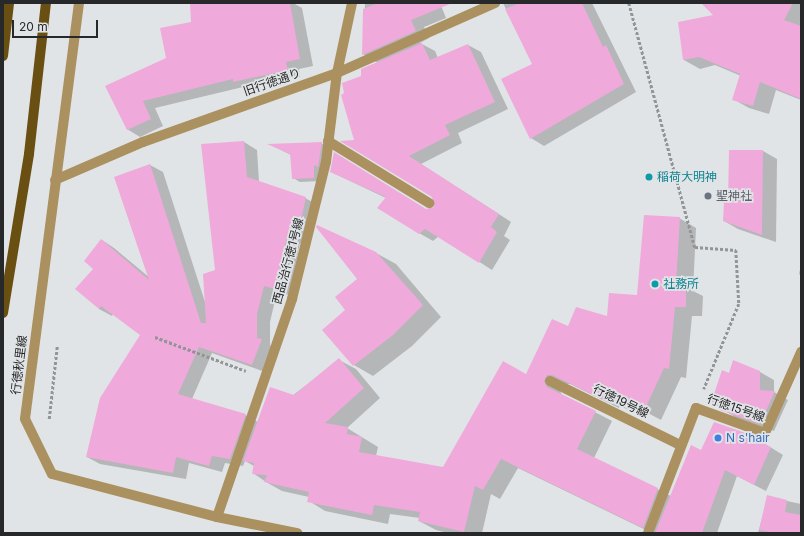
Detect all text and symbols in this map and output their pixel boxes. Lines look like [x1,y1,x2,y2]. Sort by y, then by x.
scale bar [14,12,100,38]
text: 20 m [19,19,48,34]
street label: 旧行徳通り [241,65,303,99]
place label: 稲荷大明神 [657,170,717,184]
marker: 稲荷大明神 [644,172,654,182]
place label: 聖神社 [716,189,752,203]
marker: 聖神社 [703,191,713,201]
street label: 西品治行徳1号線 [270,216,306,306]
place label: 社務所 [663,277,699,291]
marker: 社務所 [650,279,660,289]
street label: 行徳秋里線 [8,334,30,396]
street label: 行徳19号線 [591,381,651,421]
street label: 行徳15号線 [705,391,767,425]
place label: N s'hair [726,431,770,445]
marker: N s'hair [713,433,723,443]

